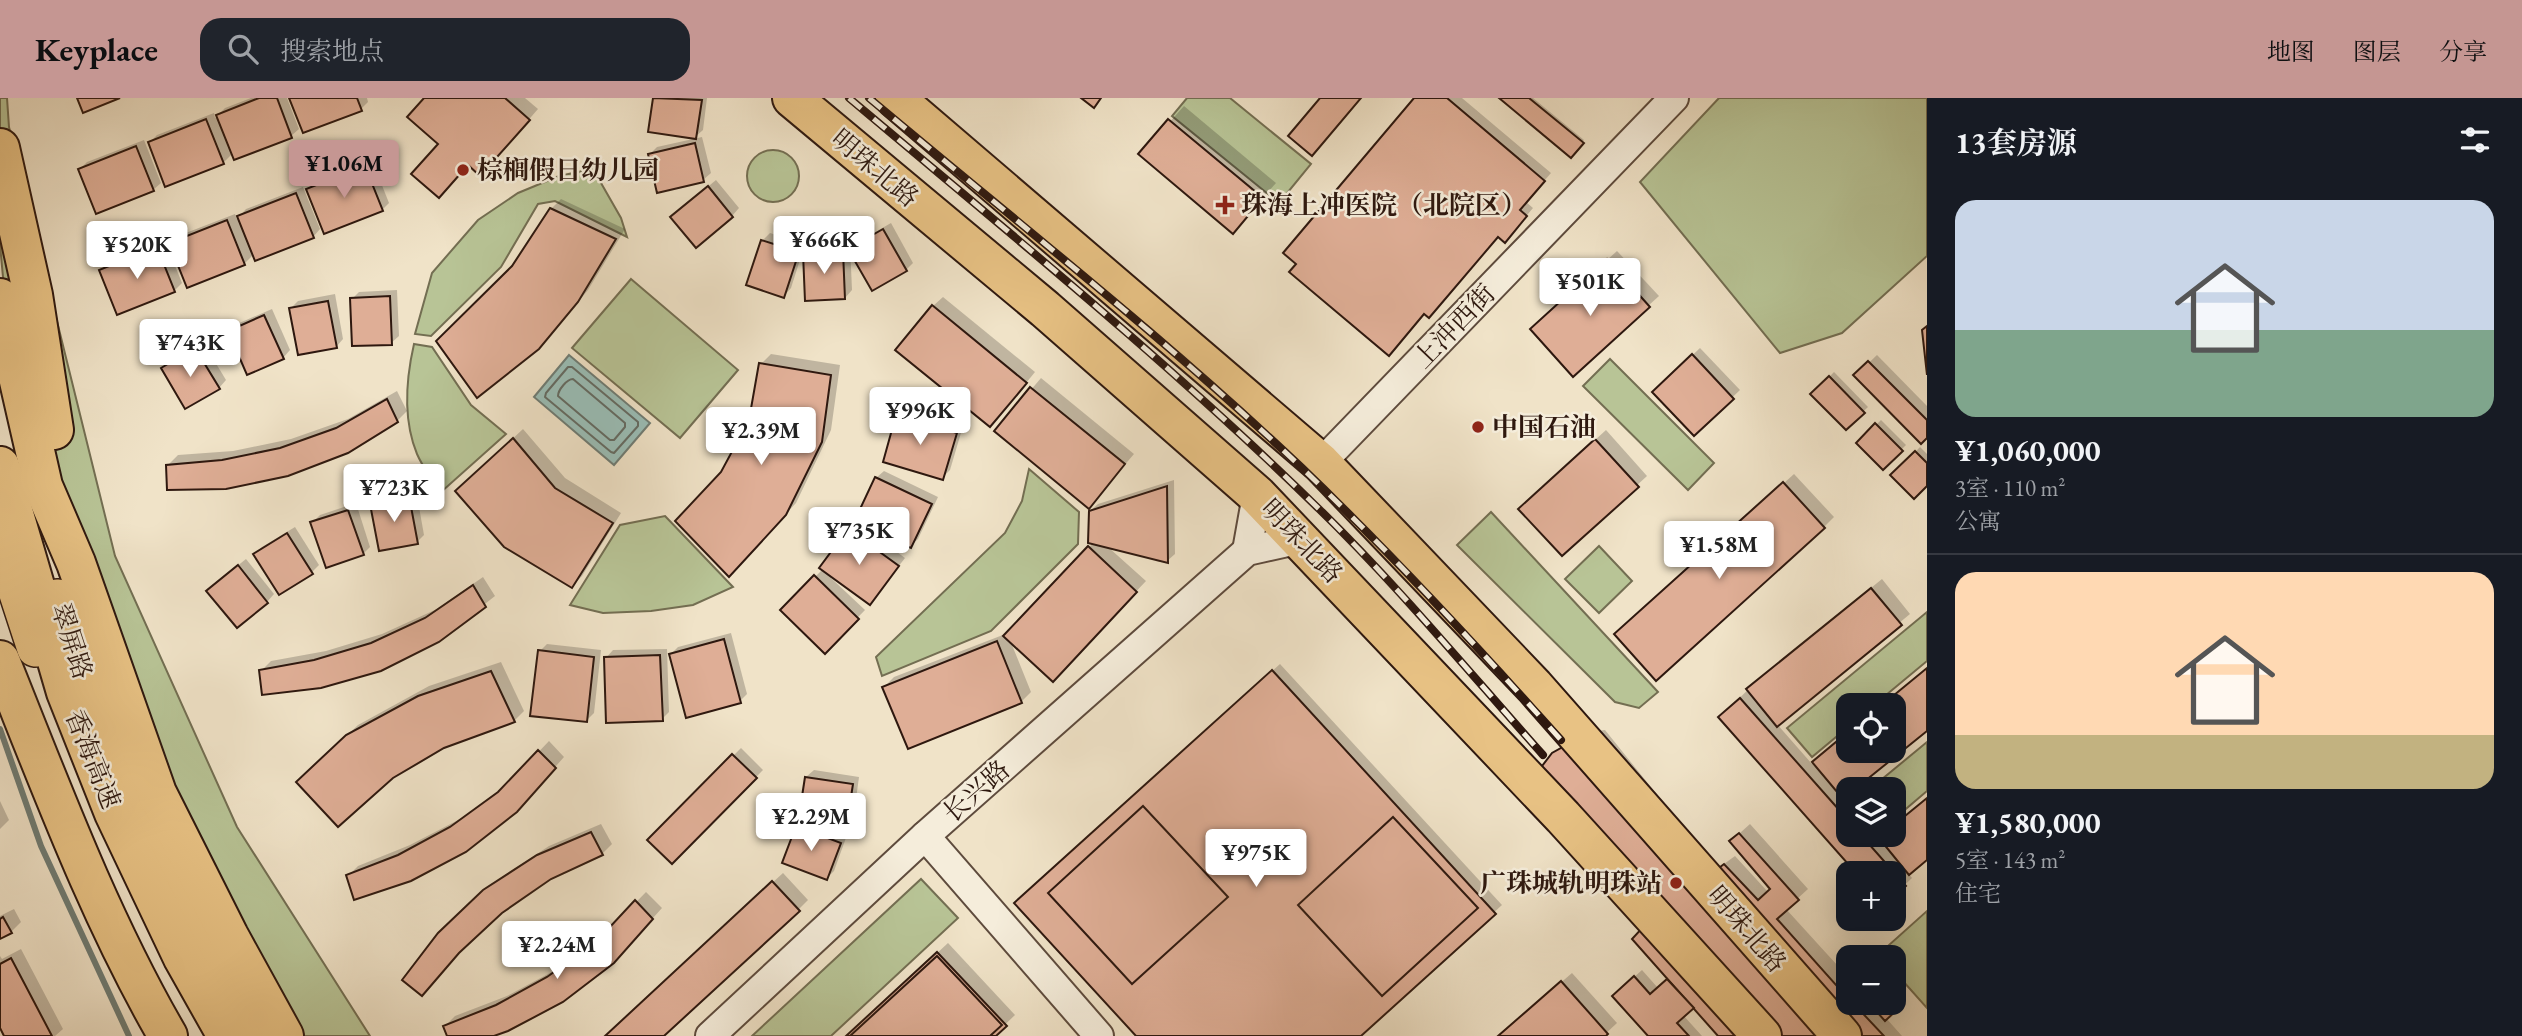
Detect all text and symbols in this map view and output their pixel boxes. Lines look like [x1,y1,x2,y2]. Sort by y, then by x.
search box [200,18,690,81]
text: Keyplace [35,28,158,71]
icon: search [224,30,262,68]
text: 搜索地点 [280,34,384,68]
text: 地图 [2267,36,2315,67]
text: 图层 [2353,36,2401,67]
text: 分享 [2439,36,2487,67]
icon: filters [2456,121,2494,159]
street label: 明珠北路 [824,122,926,214]
text: 13套房源 [1955,123,2077,162]
pin: ¥1.06M [287,140,401,200]
text: ¥1.06M [305,148,383,178]
place label: 棕榈假日幼儿园 [477,153,659,187]
marker: 棕榈假日幼儿园 [455,162,471,178]
place label: 珠海上冲医院（北院区） [1241,188,1527,222]
marker: 珠海上冲医院（北院区） [1215,195,1235,215]
pin: ¥666K [775,216,873,276]
pin: ¥520K [88,222,186,281]
text: ¥666K [789,224,859,254]
text: ¥520K [102,229,172,259]
icon: home [2162,245,2288,371]
pin: ¥501K [1541,258,1639,318]
text: ¥501K [1555,266,1625,296]
street label: 上沖西街 [1406,277,1502,375]
pin: ¥743K [141,320,239,379]
text: ¥743K [155,327,225,357]
pin: ¥996K [871,388,969,447]
text: ¥996K [885,395,955,425]
pin: ¥2.39M [704,408,818,467]
place label: 中国石油 [1492,410,1596,444]
text: ¥2.39M [722,415,800,445]
marker: 中国石油 [1470,419,1486,435]
text: ¥1,060,000 [1955,431,2101,470]
pin: ¥723K [345,464,443,524]
text: ¥723K [359,472,429,502]
text: 3室 · 110 m² [1955,473,2065,503]
street label: 明珠北路 [1254,492,1350,590]
text: 公寓 [1955,506,2001,536]
pin: ¥735K [810,508,908,567]
text: ¥735K [824,515,894,545]
pin: ¥1.58M [1662,522,1776,581]
text: ¥1.58M [1680,529,1758,559]
street label: 翠屏路 [44,599,100,683]
icon: home [2162,617,2288,743]
map controls [1836,693,1906,1015]
button: locate [1836,693,1906,763]
street label: 香海高速 [58,704,128,814]
street label: 长兴路 [935,753,1017,829]
button: layers [1836,777,1906,847]
pin: ¥2.29M [754,794,868,853]
text: ¥2.29M [772,801,850,831]
text: ¥1,580,000 [1955,803,2101,842]
pin: ¥975K [1207,830,1305,889]
text: ¥975K [1221,837,1291,867]
text: 5室 · 143 m² [1955,845,2065,875]
button: + [1836,861,1906,931]
place label: 广珠城轨明珠站 [1480,866,1662,900]
marker: 广珠城轨明珠站 [1668,875,1684,891]
text: 住宅 [1955,878,2001,908]
street label: 明珠北路 [1700,879,1794,979]
pin: ¥2.24M [500,922,614,981]
text: ¥2.24M [518,929,596,959]
button: − [1836,945,1906,1015]

